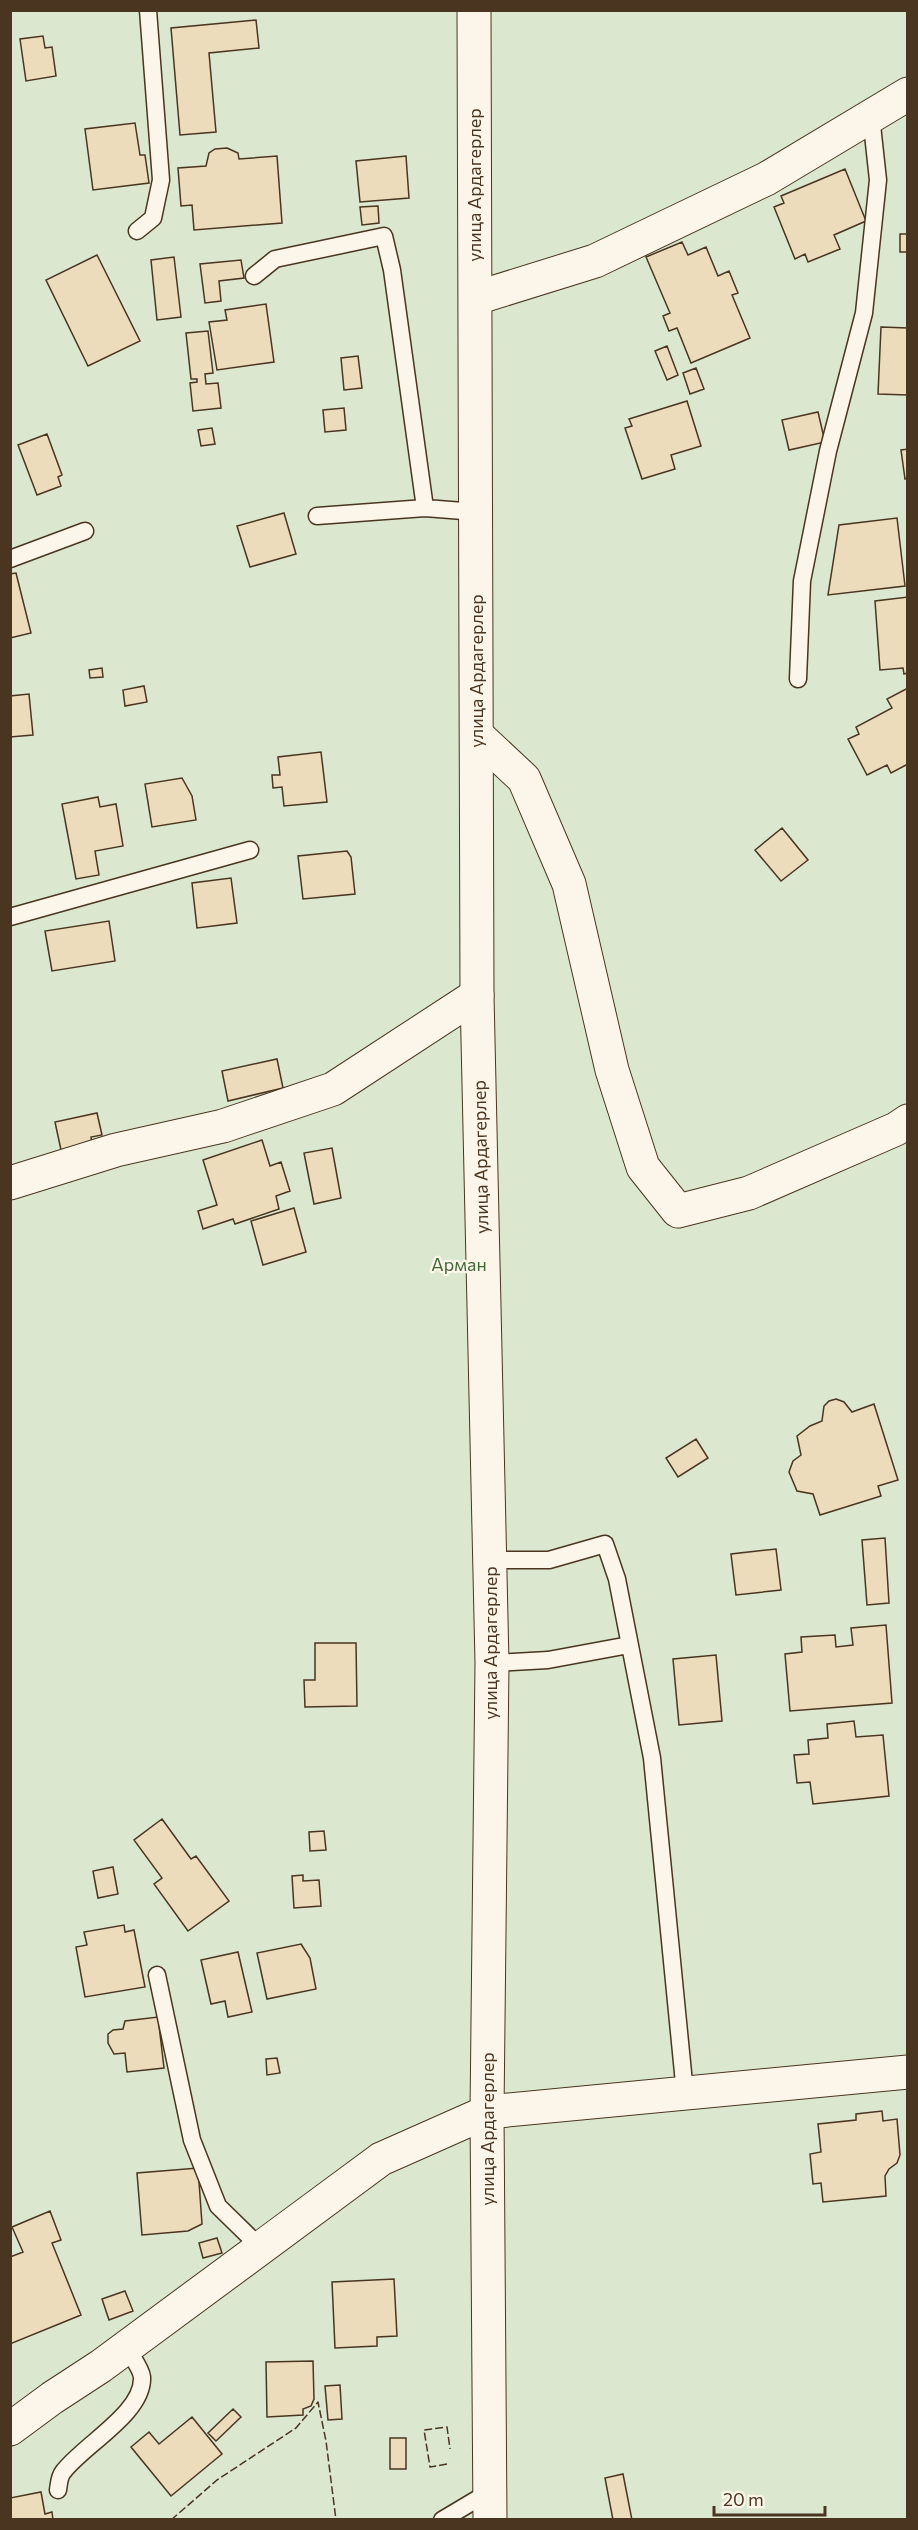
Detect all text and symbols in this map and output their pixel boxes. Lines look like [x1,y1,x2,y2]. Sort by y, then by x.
street label: улица Ардагерлер [463,108,485,262]
street label: улица Ардагерлер [465,594,487,748]
street label: улица Ардагерлер [468,1080,492,1234]
park label: Арман [431,1253,487,1275]
street label: улица Ардагерлер [479,1566,501,1720]
street label: улица Ардагерлер [476,2052,498,2206]
scale bar [714,2479,825,2517]
text: 20 m [723,2488,764,2510]

